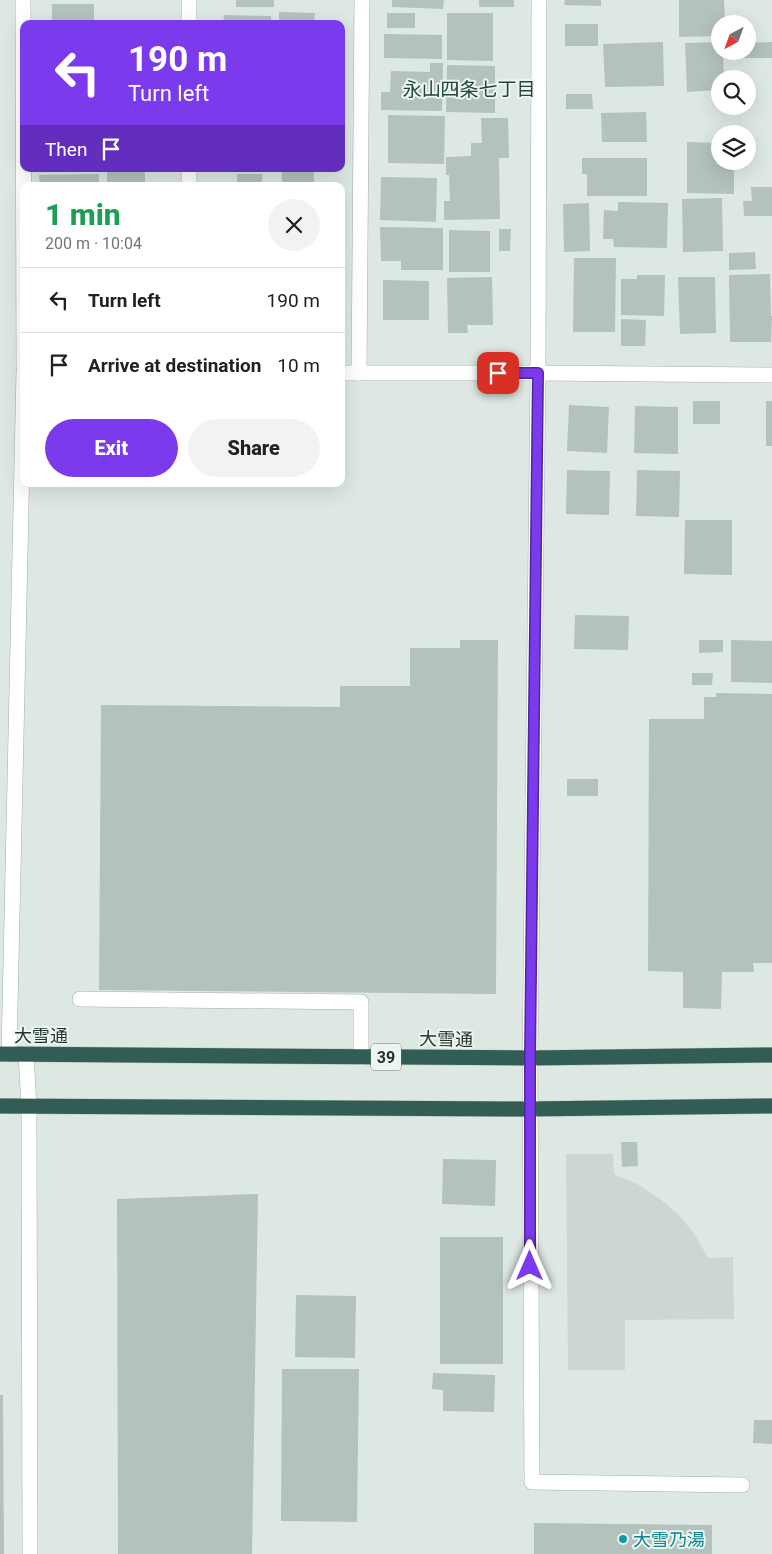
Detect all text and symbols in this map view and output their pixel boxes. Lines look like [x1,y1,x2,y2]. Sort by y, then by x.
north arrow [711,15,756,60]
map controls [711,15,756,170]
text: 190 m [128,39,227,80]
icon: left [45,40,110,105]
button: search [711,70,756,115]
district label: 永山四条七丁目 [402,78,536,101]
text: Turn left [128,81,209,106]
button: layers [711,125,756,170]
icon: arrive [97,135,125,163]
text: Then [45,138,87,161]
text: 1 min [45,197,121,232]
button: close [268,199,320,251]
text: 200 m · 10:04 [45,234,142,253]
icon: left [45,286,73,314]
text: Turn left [88,289,161,312]
text: 190 m [267,289,320,312]
icon: arrive [45,351,73,379]
pin [477,352,519,394]
text: Arrive at destination [88,354,261,377]
text: 10 m [277,354,320,377]
icon: arrive [484,359,512,387]
button: Exit [45,419,178,477]
button: Share [188,419,320,477]
street label: 大雪通 [14,1025,68,1046]
street label: 大雪通 [419,1028,473,1050]
road number: 39 [371,1044,401,1070]
position arrow [503,1239,555,1291]
place label: 大雪乃湯 [633,1529,705,1550]
marker: 大雪乃湯 [617,1533,629,1545]

